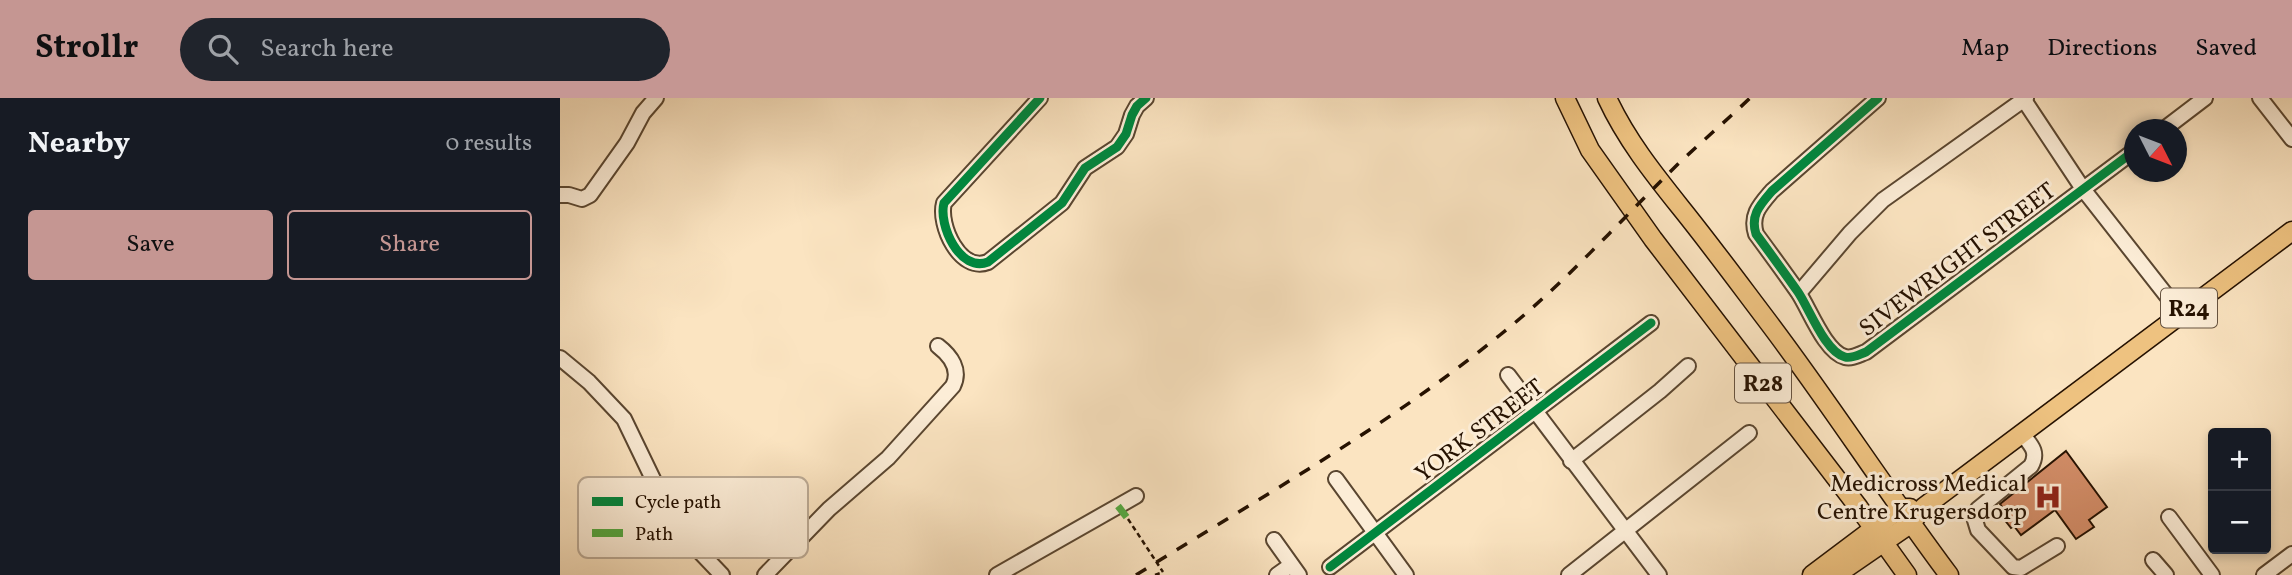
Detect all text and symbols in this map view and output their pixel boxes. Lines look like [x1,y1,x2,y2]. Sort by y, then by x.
search box [180,18,670,81]
text: Strollr [35,26,138,72]
icon: search [204,30,242,68]
text: Search here [260,31,394,67]
text: Map [1961,32,2009,66]
text: Directions [2047,32,2157,66]
text: Saved [2195,32,2257,66]
north arrow [2124,119,2187,182]
text: Nearby [28,123,130,165]
text: 0 results [445,128,532,160]
street label: SIVEWRIGHT STREET [1853,175,2064,346]
button: Save [28,210,273,280]
button: Share [287,210,532,280]
road number: R24 [2161,288,2217,328]
road number: R28 [1735,364,1791,402]
street label: YORK STREET [1409,372,1552,491]
map controls [2208,428,2271,554]
button: + [2208,428,2271,491]
place label: Medicross Medical Centre Krugersdorp [1817,468,2027,530]
legend [578,477,808,558]
hospital icon: Medicross Medical Centre Krugersdorp [2033,482,2063,512]
text: Cycle path [635,490,721,516]
button: − [2208,491,2271,554]
text: Path [635,522,673,548]

